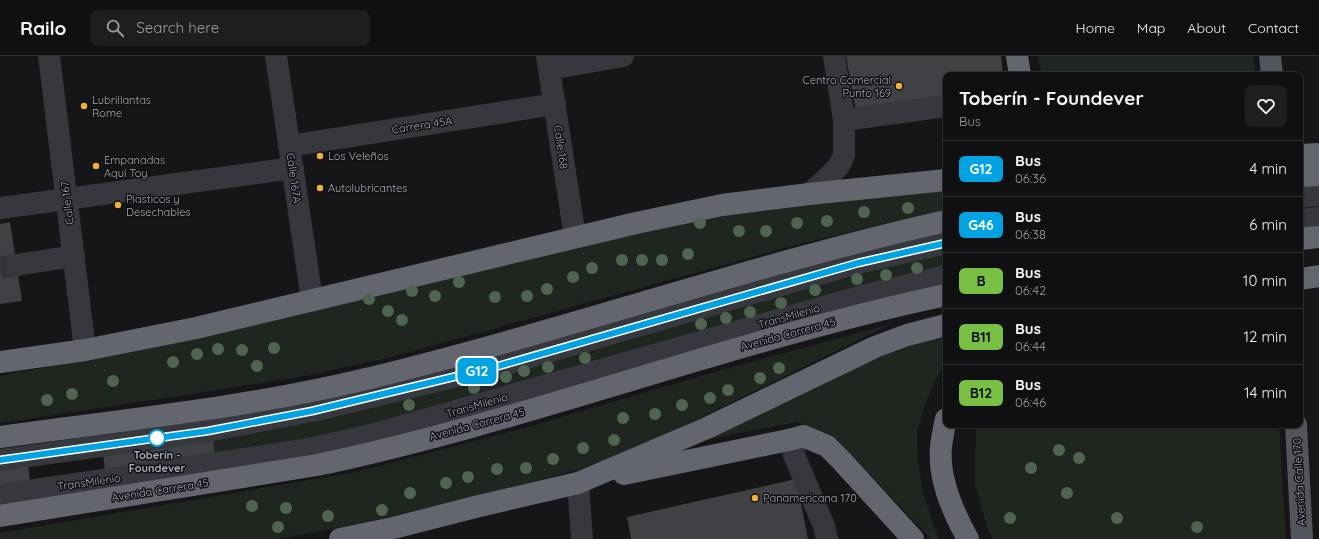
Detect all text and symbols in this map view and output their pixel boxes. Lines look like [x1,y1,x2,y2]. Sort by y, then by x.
search box [90,10,370,46]
text: Railo [20,16,66,40]
icon: search [104,17,126,39]
text: Search here [136,18,219,37]
text: Home [1076,19,1115,37]
text: Map [1137,19,1165,37]
text: About [1187,19,1226,37]
text: Contact [1248,19,1299,37]
place label: Centro Comercial Punto 169 [803,73,891,100]
marker: Centro Comercial Punto 169 [894,81,904,91]
button: heart [1245,85,1287,127]
text: Toberín - Foundever [959,86,1144,110]
place label: Lubrillantas Rome [92,93,151,120]
marker: Lubrillantas Rome [79,101,89,111]
street label: Carrera 45A [391,113,453,137]
text: Bus [959,113,981,129]
street label: Calle 168 [551,124,571,170]
place label: Los Veleños [328,149,389,163]
marker: Los Veleños [315,151,325,161]
text: Bus [1015,151,1041,170]
street label: Calle 167A [284,152,304,204]
place label: Empanadas Aquí Toy [104,153,165,180]
text: 4 min [1249,159,1287,178]
text: G12 [969,160,993,178]
marker: Empanadas Aquí Toy [91,161,101,171]
text: 06:36 [1015,170,1046,186]
street label: Calle 167 [57,180,77,226]
place label: Autolubricantes [328,181,407,195]
marker: Autolubricantes [315,183,325,193]
place label: Plasticos y Desechables [126,192,191,219]
marker: Plasticos y Desechables [113,200,123,210]
text: Bus [1015,207,1041,226]
text: 6 min [1249,215,1287,234]
text: G46 [968,216,994,234]
text: 06:38 [1015,226,1046,242]
text: Bus [1015,263,1041,282]
text: 10 min [1243,271,1287,290]
text: B [976,272,986,290]
text: 06:42 [1015,282,1046,298]
street label: TransMilenio [756,300,822,332]
street label: Avenida Carrera 45 [739,315,837,353]
text: Bus [1015,319,1041,338]
text: 12 min [1243,327,1287,346]
text: B11 [971,328,991,346]
text: 06:44 [1015,338,1046,354]
line badge: G12 [454,358,500,384]
text: G12 [465,362,489,380]
text: Bus [1015,375,1041,394]
text: 14 min [1244,383,1287,402]
text: B12 [970,384,992,402]
street label: TransMilenio [444,389,510,421]
text: 06:46 [1015,394,1046,410]
street label: Avenida Carrera 45 [428,405,526,443]
marker: Toberín - Foundever [148,429,166,447]
street label: Avenida Calle 170 [1290,438,1308,526]
place label: Toberín - Foundever [129,448,186,475]
street label: TransMilenio [56,471,122,493]
street label: Avenida Carrera 45 [111,475,209,505]
place label: Panamericana 170 [763,491,857,505]
marker: Panamericana 170 [750,493,760,503]

